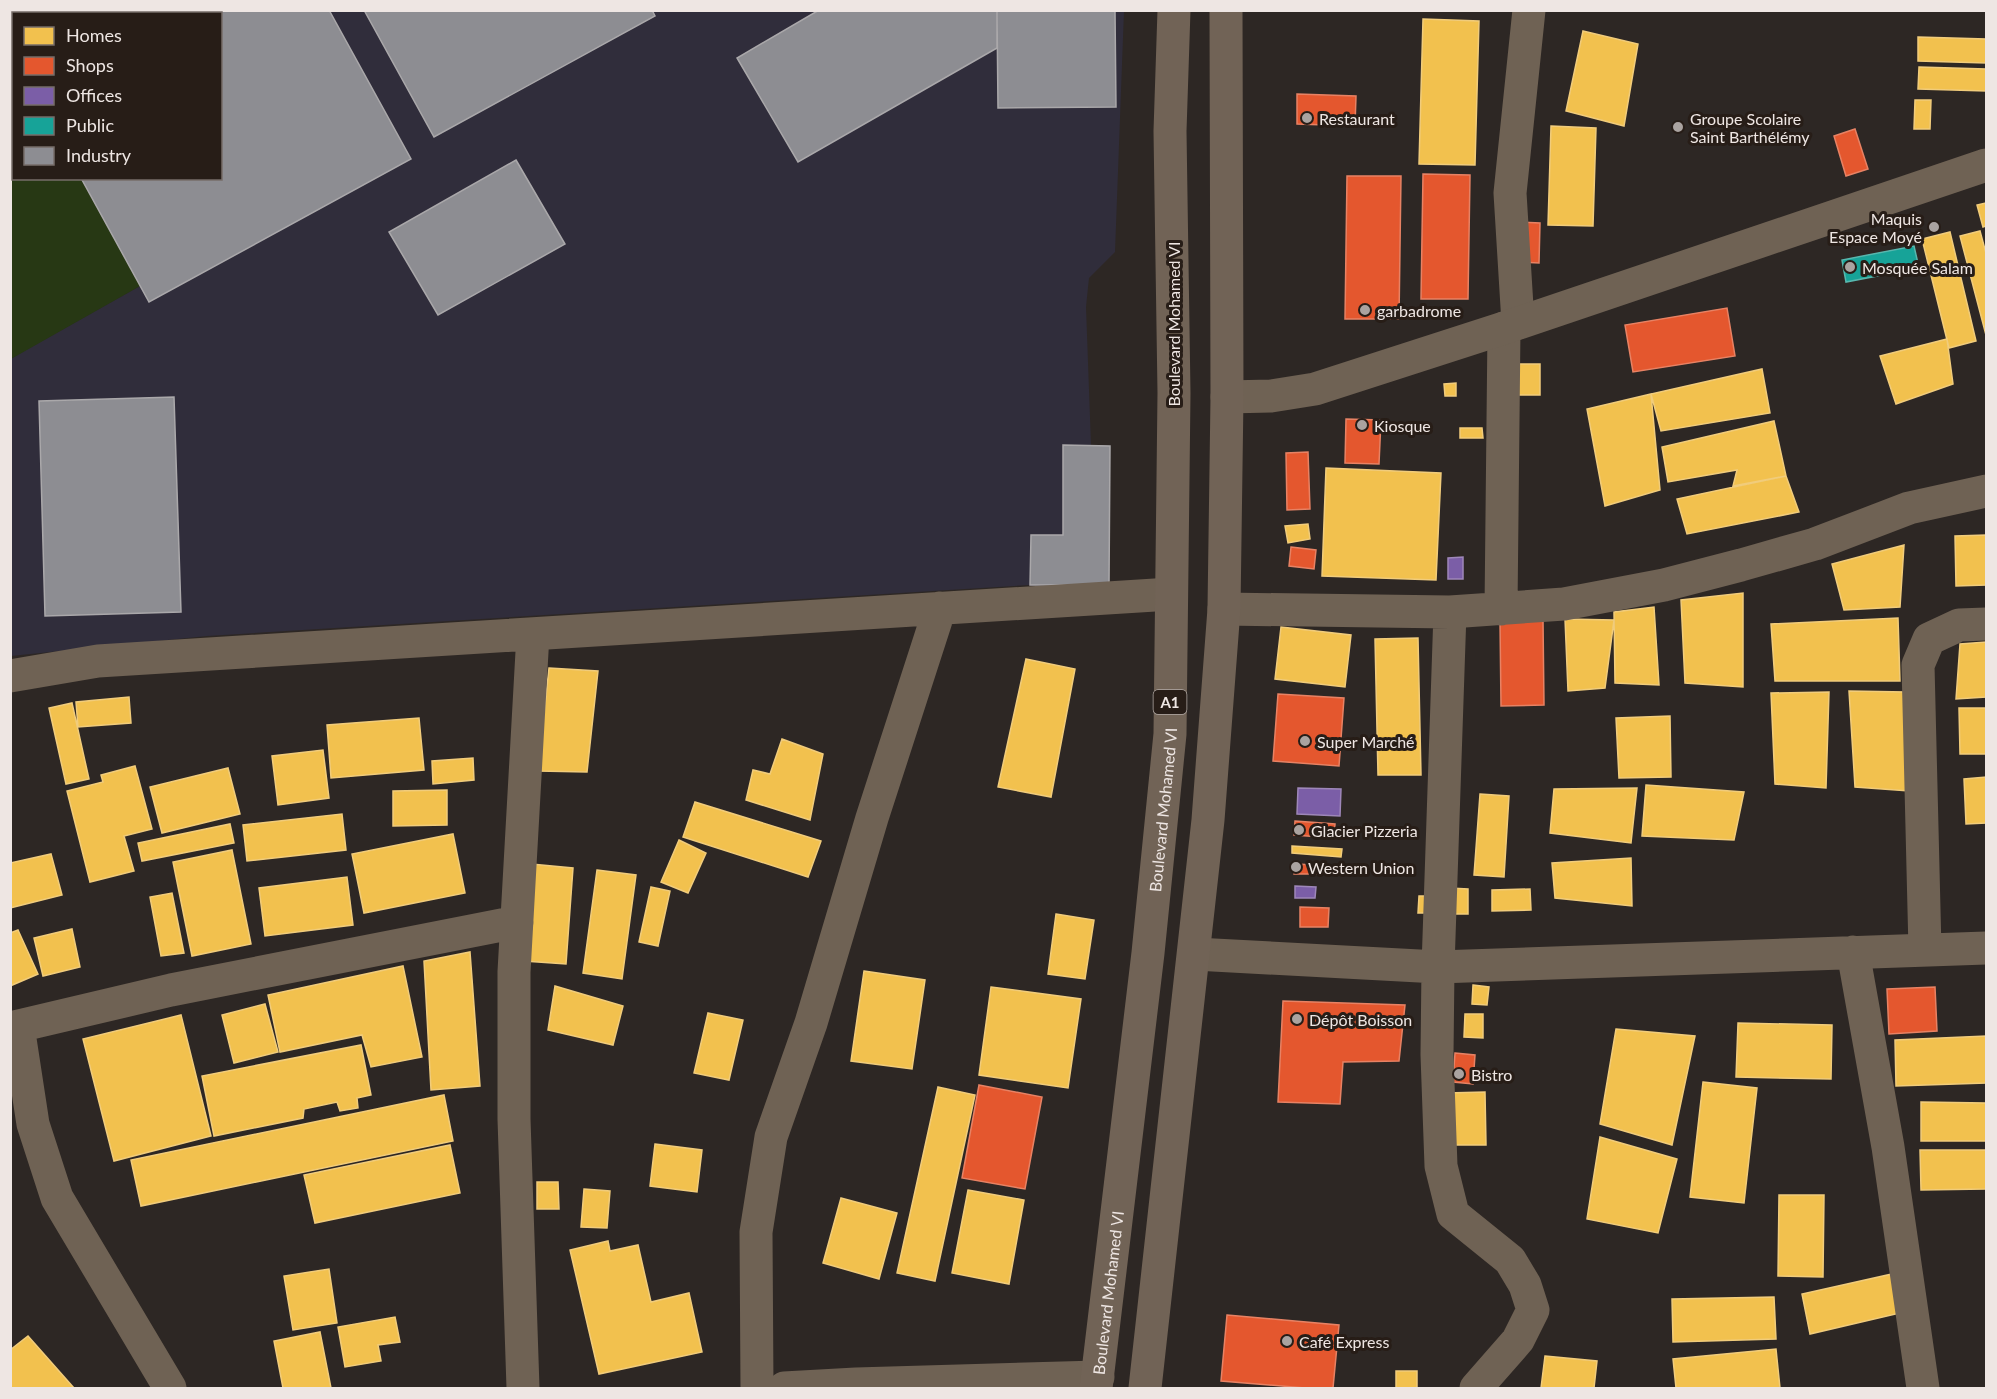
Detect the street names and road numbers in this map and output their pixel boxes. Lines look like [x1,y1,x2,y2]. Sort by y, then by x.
street label: Boulevard Mohamed VI [1164,242,1183,406]
road number: A1 [1154,690,1186,714]
street label: Boulevard Mohamed VI [1145,728,1180,893]
street label: Boulevard Mohamed VI [1088,1210,1127,1376]

